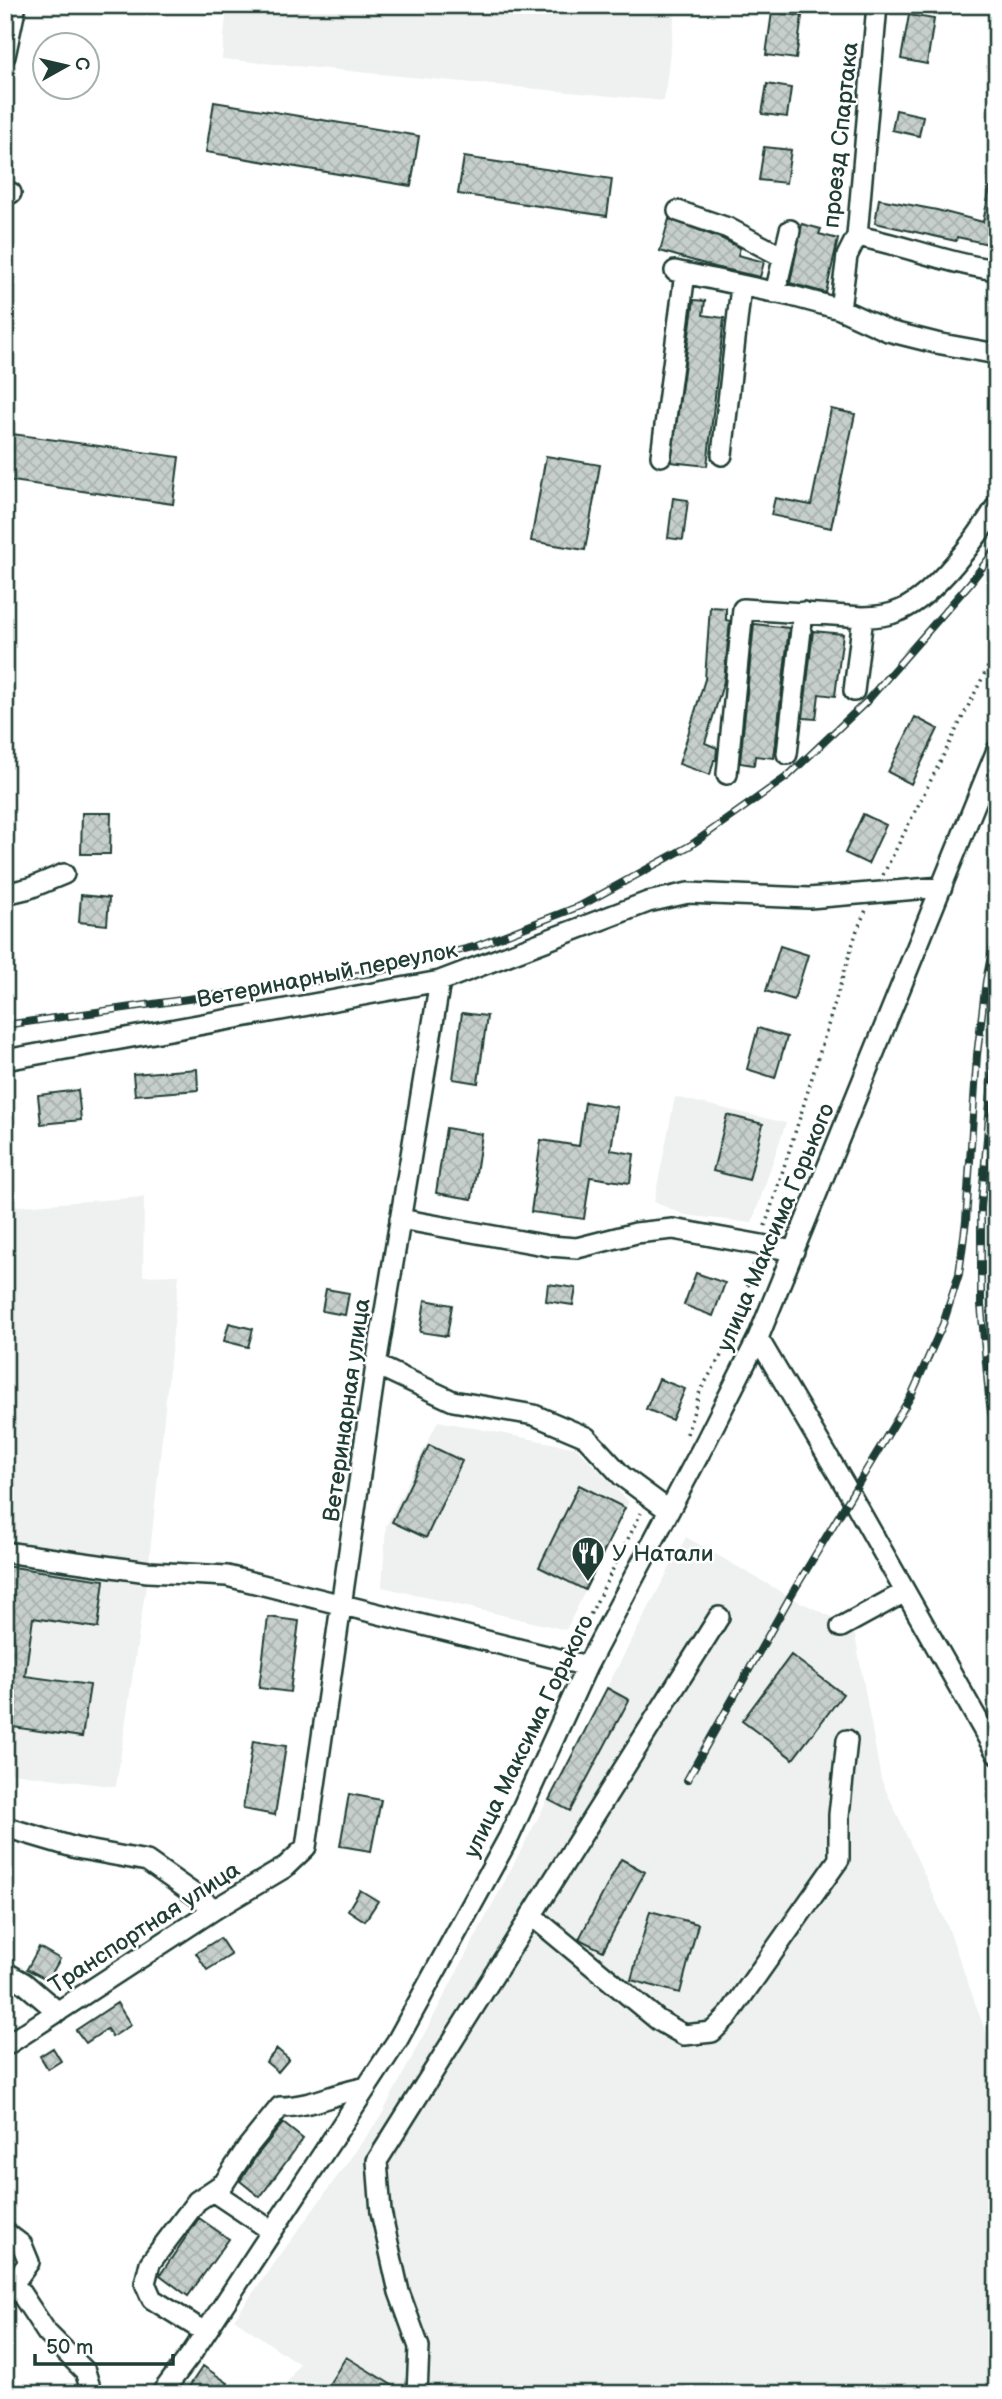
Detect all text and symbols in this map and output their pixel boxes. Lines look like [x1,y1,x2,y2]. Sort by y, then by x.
north arrow [32,32,102,102]
street label: проезд Спартака [817,40,865,229]
text: С [69,56,94,72]
street label: Ветеринарный переулок [194,936,461,1014]
street label: улица Максима Горького [711,1099,841,1356]
street label: Ветеринарная улица [317,1296,377,1524]
restaurant icon: У Натали [569,1534,607,1583]
place label: У Натали [612,1540,714,1568]
street label: улица Максима Горького [458,1610,600,1863]
street label: Транспортная улица [44,1855,246,2000]
scale bar [35,2322,173,2366]
text: 50 m [46,2335,93,2360]

